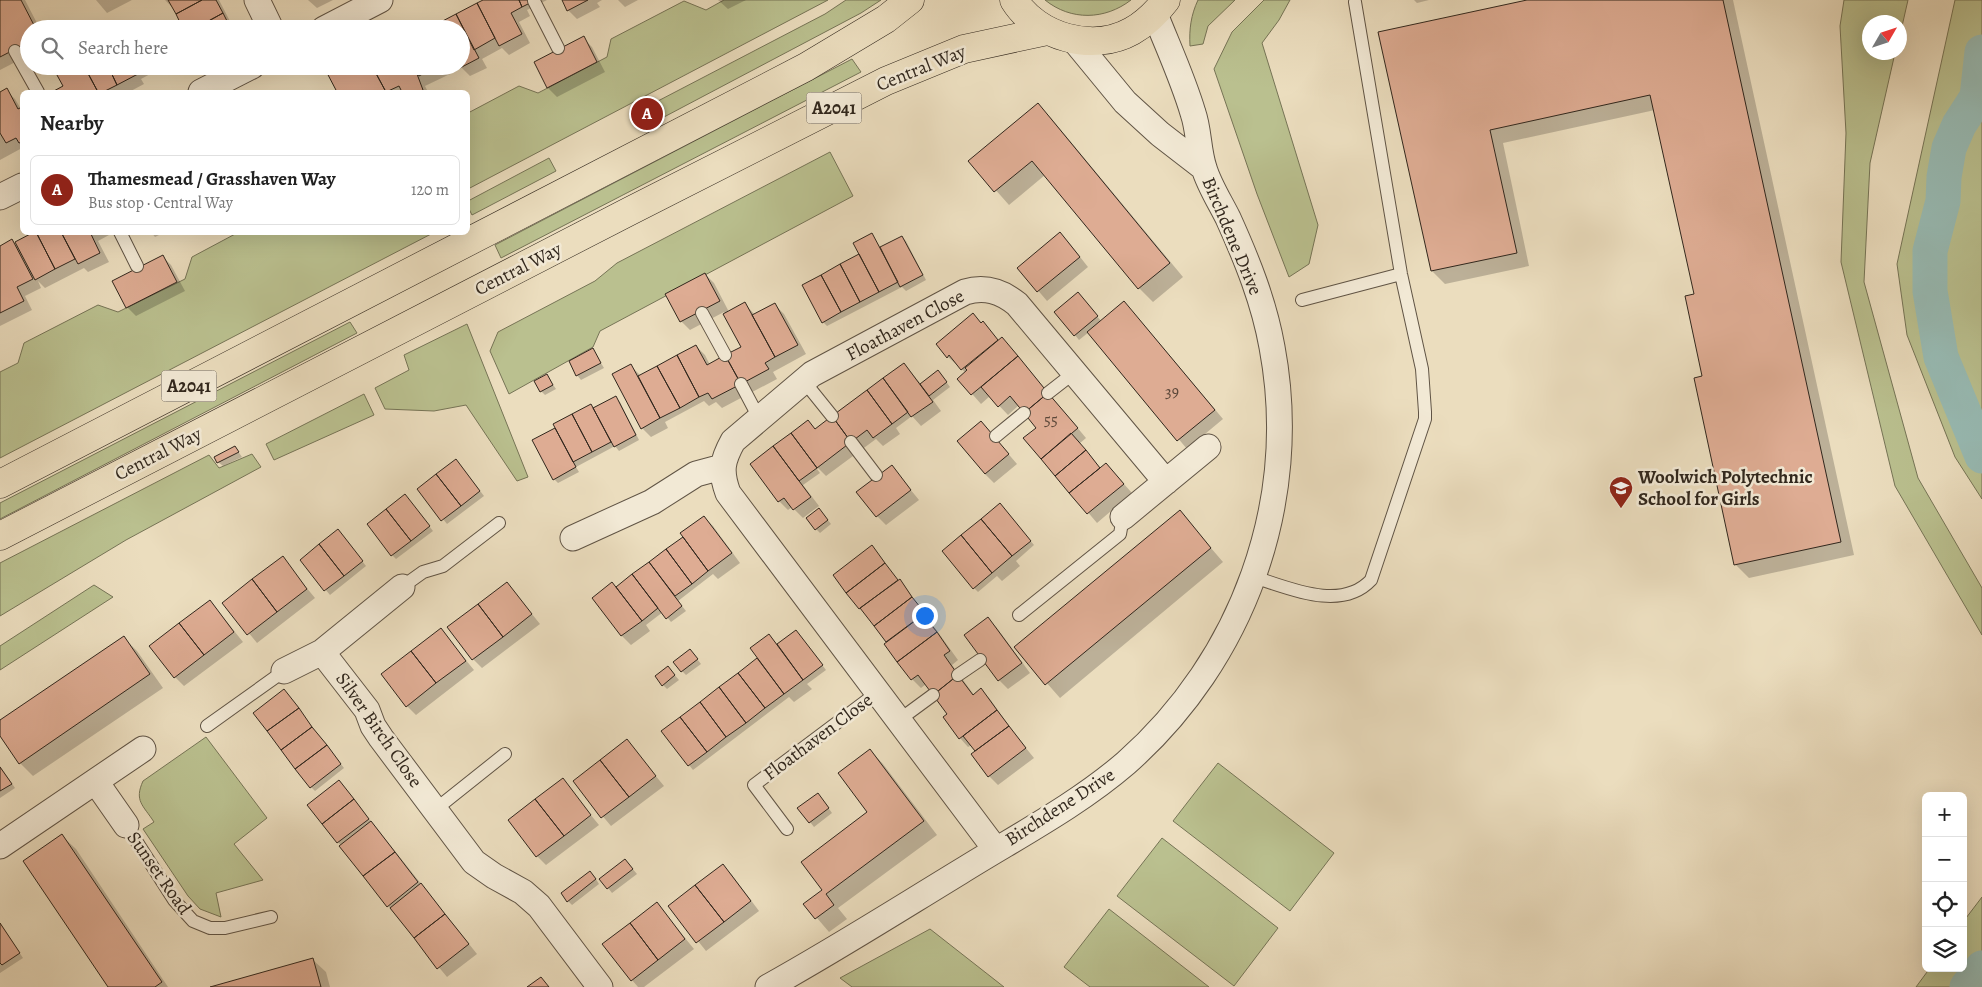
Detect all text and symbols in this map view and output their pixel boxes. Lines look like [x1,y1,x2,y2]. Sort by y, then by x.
north arrow [1862,15,1907,60]
search box [20,20,470,75]
icon: search [38,34,66,62]
text: Search here [78,35,168,61]
street label: Central Way [872,38,970,98]
road number: A2041 [806,92,862,124]
pin: A [631,95,663,133]
text: Nearby [40,109,103,137]
text: Thamesmead / Grasshaven Way [88,166,336,192]
street label: Birchdene Drive [1195,173,1269,299]
text: A [52,179,62,201]
text: 120 m [411,179,449,201]
text: Bus stop · Central Way [88,192,233,214]
street label: Central Way [470,236,566,302]
street label: Floathaven Close [841,283,969,367]
road number: A2041 [162,371,216,402]
house number: 39 [1165,381,1179,403]
house number: 55 [1044,409,1058,431]
street label: Central Way [110,421,206,487]
place label: Woolwich Polytechnic School for Girls [1637,464,1813,512]
school or university icon: Woolwich Polytechnic School for Girls [1608,475,1634,509]
your location [912,603,938,629]
street label: Silver Birch Close [330,667,428,793]
street label: Floathaven Close [758,687,878,787]
street label: Birchdene Drive [1000,762,1120,852]
map controls [1922,792,1967,972]
button: + [1922,792,1967,837]
street label: Sunset Road [121,826,198,921]
button: − [1922,837,1967,882]
button: locate [1922,882,1967,927]
button: layers [1922,927,1967,972]

